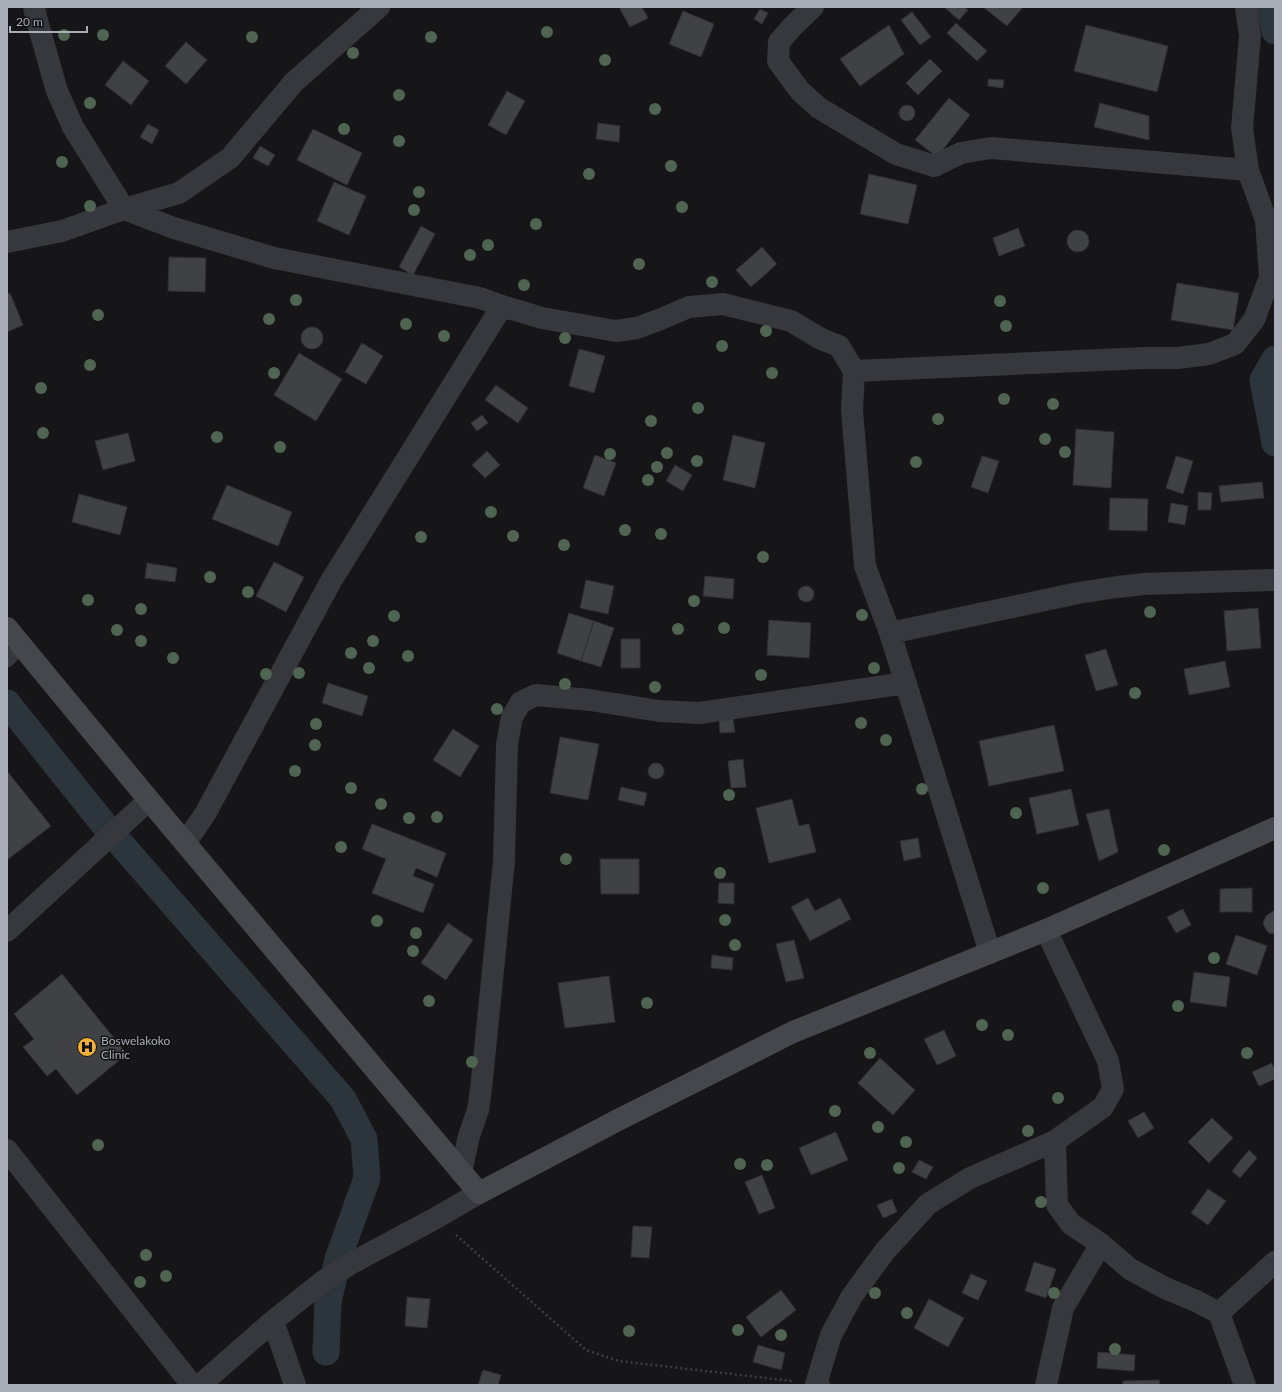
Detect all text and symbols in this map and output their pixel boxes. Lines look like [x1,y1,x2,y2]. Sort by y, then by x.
scale bar [10,8,87,34]
text: 20 m [16,14,43,29]
place label: Boswelakoko Clinic [101,1033,170,1062]
hospital icon: Boswelakoko Clinic [76,1036,98,1058]

